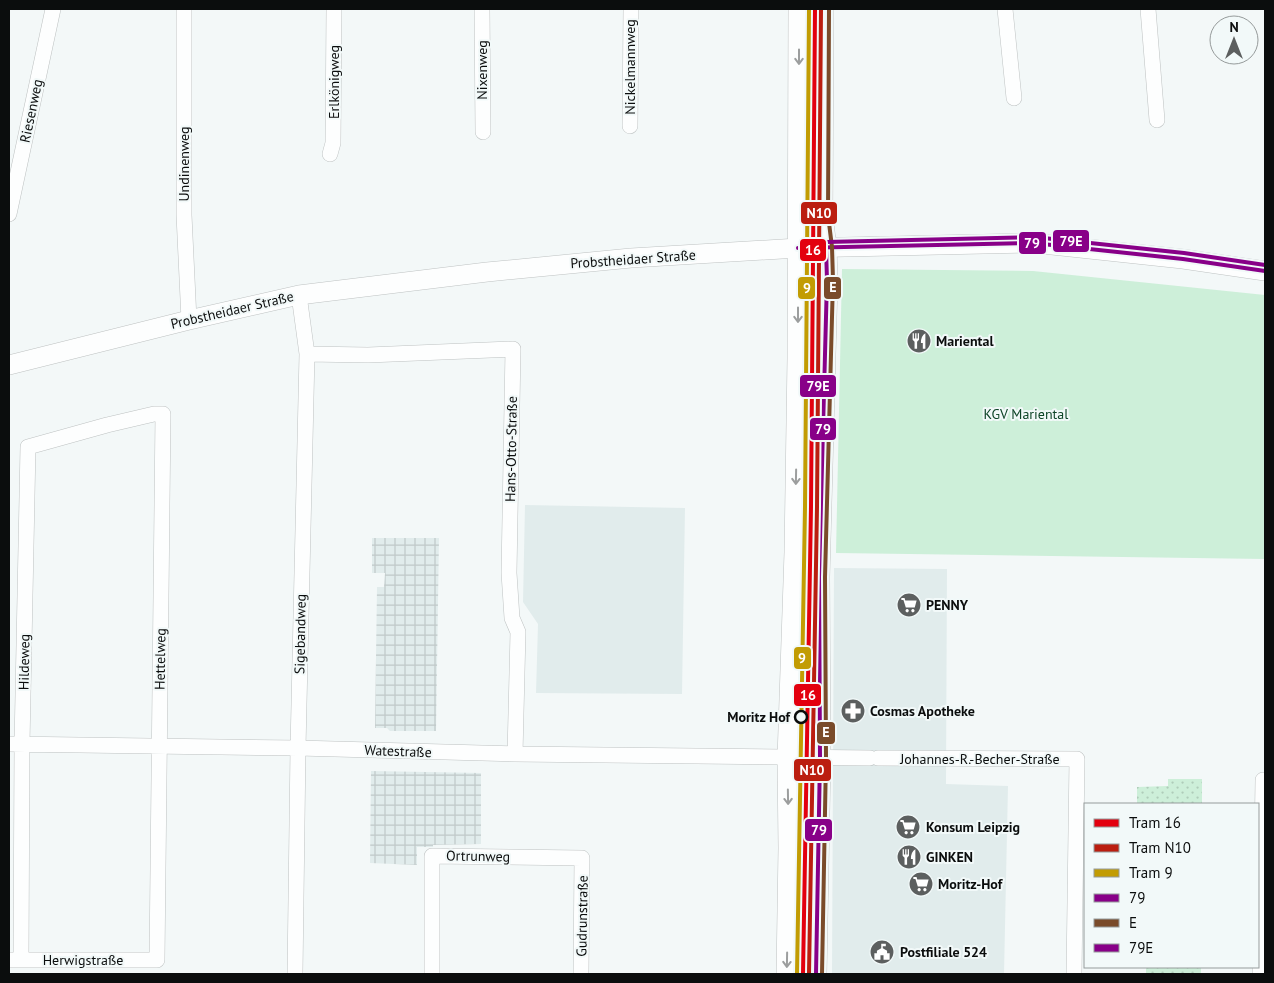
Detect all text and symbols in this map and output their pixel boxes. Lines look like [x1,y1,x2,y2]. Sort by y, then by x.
north arrow [1209,15,1259,65]
text: N [1229,18,1239,36]
street label: Nickelmannweg [621,19,639,115]
street label: Nixenweg [473,40,491,100]
street label: Erlkönigweg [325,45,343,119]
one-way arrow [794,49,804,65]
street label: Riesenweg [15,78,47,144]
street label: Undinenweg [175,126,193,202]
line badge: N10 [800,201,838,225]
text: N10 [806,204,832,222]
line badge: 79E [1052,229,1090,253]
line badge: 79 [1018,231,1047,255]
text: 79E [1059,232,1083,250]
text: 79 [1024,234,1040,252]
line badge: 16 [799,238,827,262]
text: 16 [805,241,821,259]
street label: Probstheidaer Straße [570,246,696,272]
line badge: 9 [797,276,816,300]
line badge: E [823,276,842,300]
text: E [829,278,837,296]
text: 9 [803,279,811,297]
street label: Probstheidaer Straße [169,287,295,333]
one-way arrow [793,306,803,322]
restaurant icon: Mariental [906,328,932,354]
place label: Mariental [936,332,994,350]
line badge: 79E [799,374,837,398]
text: 79E [806,377,830,395]
street label: Hans-Otto-Straße [501,396,521,502]
park label: KGV Mariental [984,405,1068,423]
line badge: 79 [809,417,837,441]
text: 79 [815,420,831,438]
one-way arrow [791,468,801,485]
supermarket icon: PENNY [896,592,922,618]
street label: Sigebandweg [290,594,310,674]
place label: PENNY [926,596,969,614]
street label: Hettelweg [150,628,170,690]
street label: Hildeweg [15,634,33,690]
line badge: 9 [793,646,812,670]
text: 9 [798,649,806,667]
line badge: 16 [793,683,822,707]
text: 16 [800,686,816,704]
pharmacy icon: Cosmas Apotheke [840,698,866,724]
place label: Cosmas Apotheke [870,702,975,720]
place label: Moritz Hof [727,708,792,726]
marker: Moritz Hof [794,710,808,724]
line badge: E [816,721,836,745]
text: E [822,723,830,741]
street label: Watestraße [364,741,432,761]
street label: Johannes-R.-Becher-Straße [899,750,1060,768]
line badge: N10 [793,758,832,782]
text: N10 [799,761,825,779]
one-way arrow [784,789,793,805]
legend [1084,803,1259,968]
text: Tram 16 [1129,813,1181,832]
supermarket icon: Konsum Leipzig [895,814,921,840]
line badge: 79 [804,818,833,842]
place label: Konsum Leipzig [926,818,1020,836]
text: 79 [811,821,827,839]
text: Tram N10 [1129,838,1191,857]
restaurant icon: GINKEN [896,844,922,870]
street label: Ortrunweg [446,846,510,866]
place label: GINKEN [926,848,973,866]
text: Tram 9 [1129,863,1173,882]
supermarket icon: Moritz-Hof [908,871,934,897]
street label: Gudrunstraße [572,875,592,957]
place label: Moritz-Hof [938,875,1004,893]
text: 79 [1129,888,1145,907]
text: E [1129,913,1137,932]
text: 79E [1129,938,1153,957]
public building icon: Postfiliale 524 [869,939,895,965]
place label: Postfiliale 524 [900,943,987,961]
street label: Herwigstraße [43,951,123,969]
one-way arrow [783,951,792,967]

